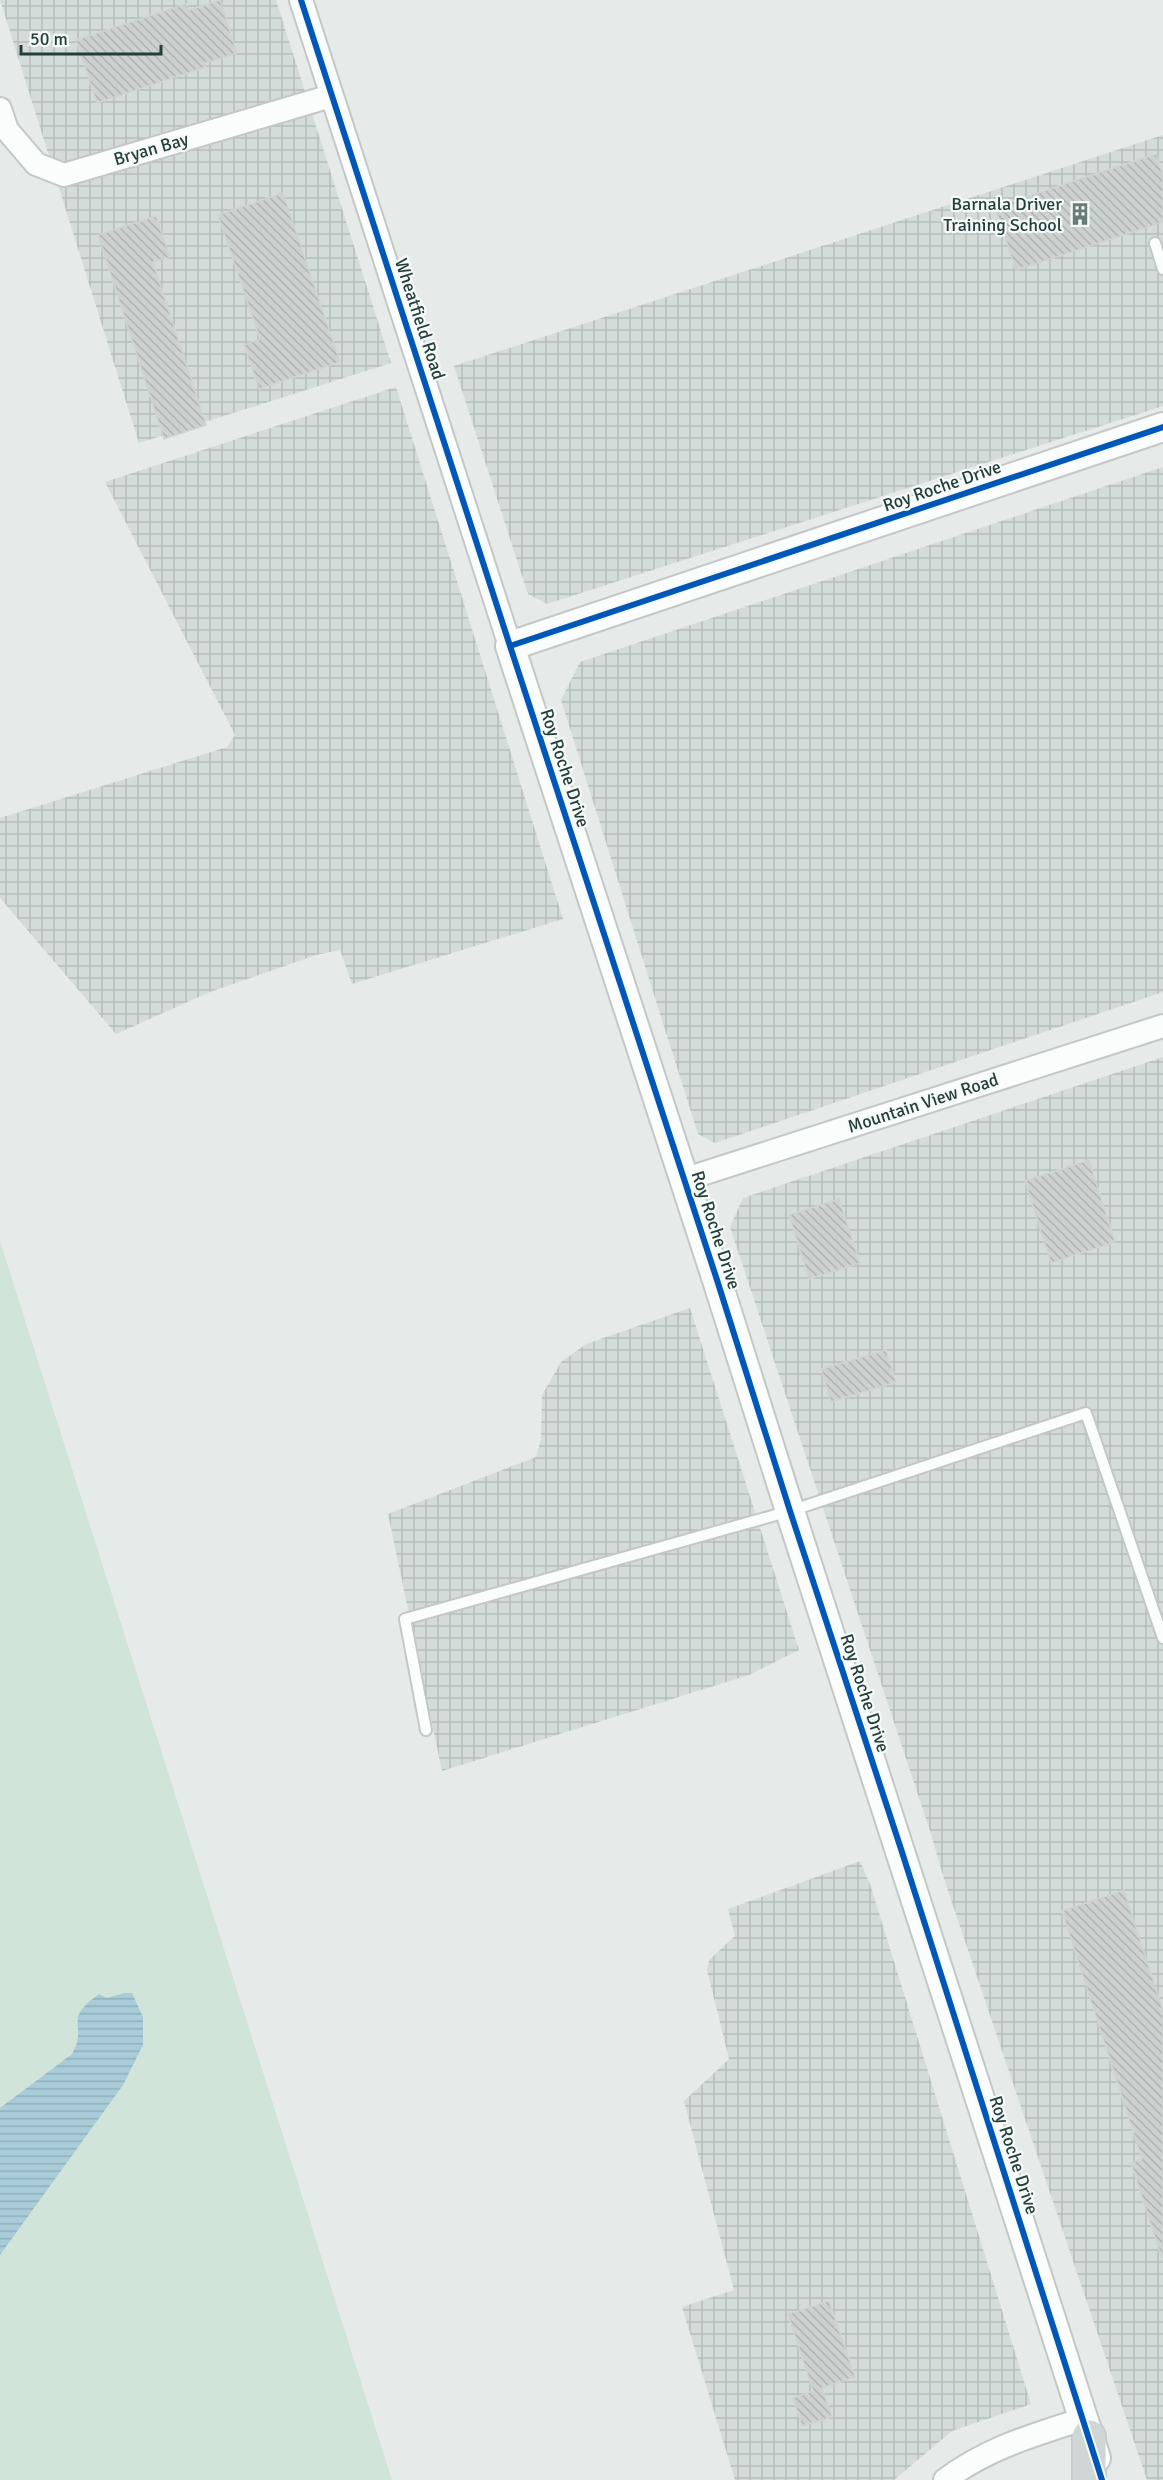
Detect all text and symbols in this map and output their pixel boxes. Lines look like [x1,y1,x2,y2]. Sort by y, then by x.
scale bar [21,18,160,56]
text: 50 m [30,28,68,50]
street label: Bryan Bay [111,128,192,170]
place label: Barnala Driver Training School [943,193,1062,236]
building icon: Barnala Driver Training School [1067,201,1093,227]
street label: Wheatfield Road [390,256,450,382]
street label: Roy Roche Drive [880,455,1004,517]
street label: Roy Roche Drive [535,706,595,830]
street label: Mountain View Road [845,1068,1001,1138]
street label: Roy Roche Drive [686,1168,746,1292]
street label: Roy Roche Drive [835,1631,895,1755]
street label: Roy Roche Drive [984,2093,1044,2217]

